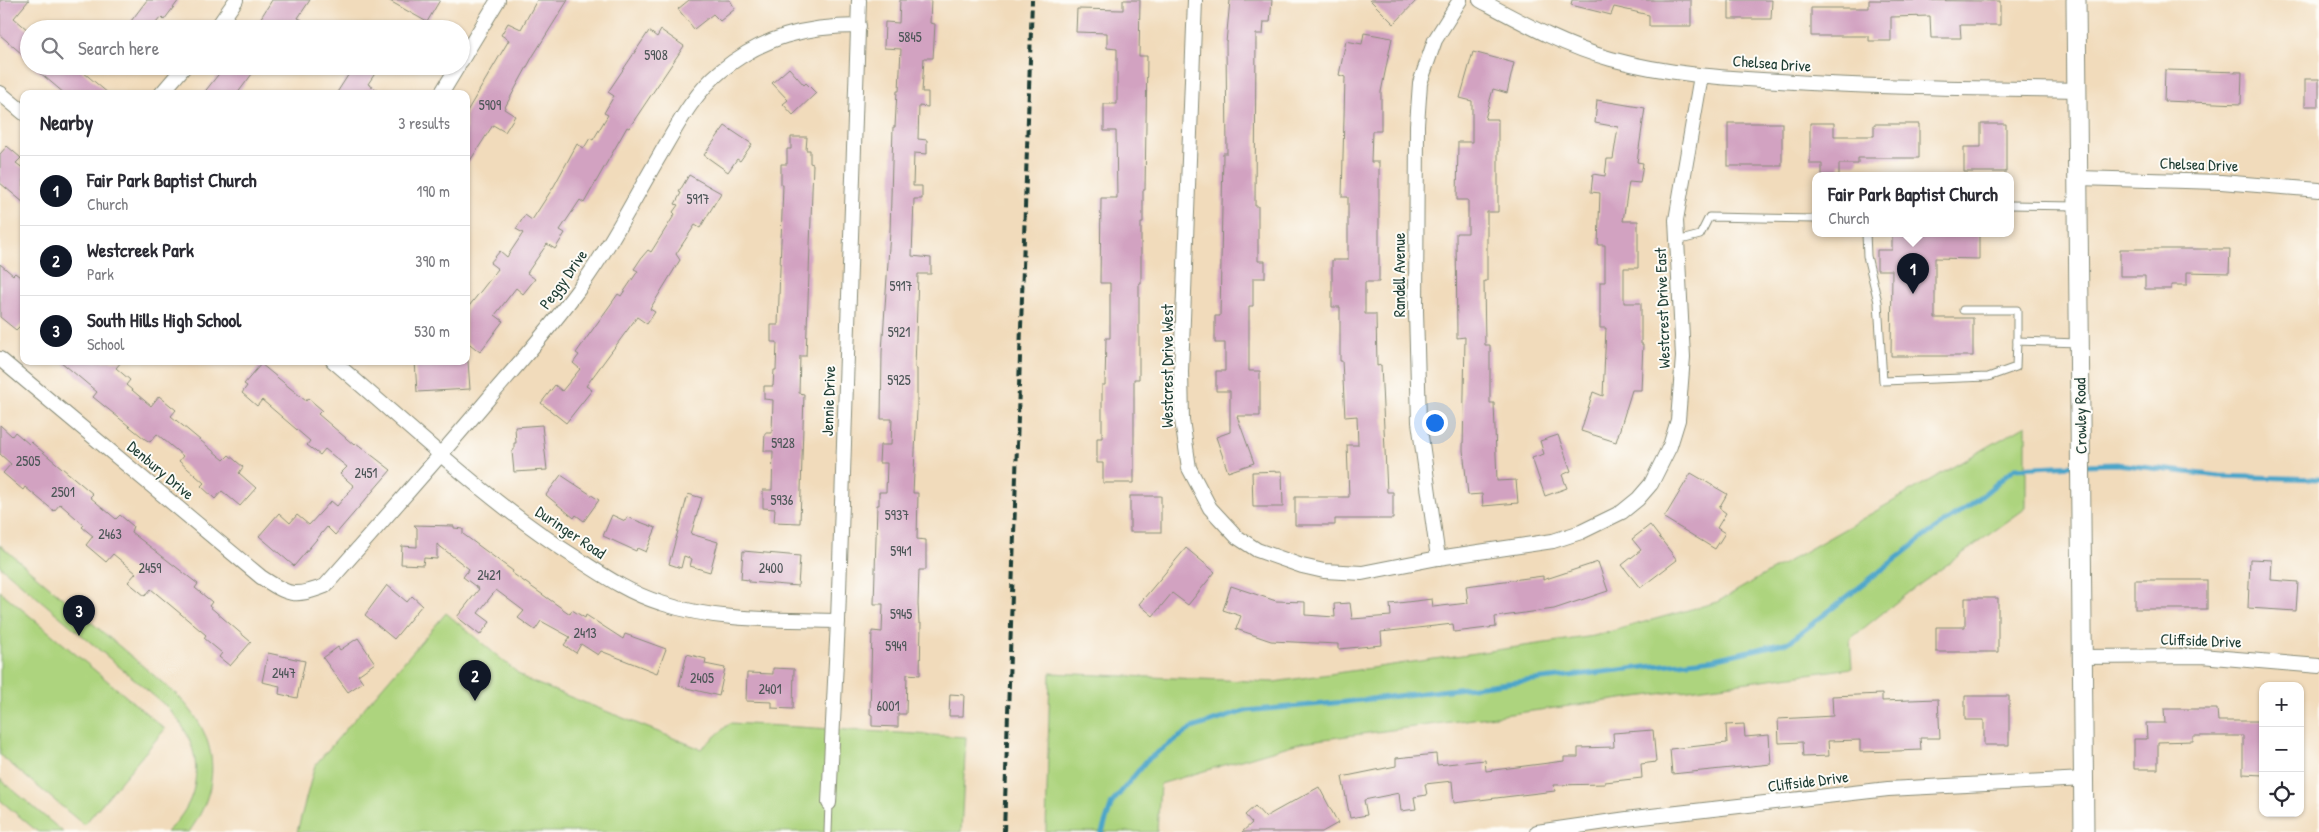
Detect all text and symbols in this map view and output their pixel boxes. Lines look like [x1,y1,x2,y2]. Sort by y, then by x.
search box [20,20,470,75]
house number: 5845 [898,27,922,46]
icon: search [38,34,66,62]
text: Search here [78,35,159,61]
house number: 5908 [644,45,668,64]
street label: Chelsea Drive [1732,49,1813,77]
house number: 5909 [479,95,501,114]
text: Nearby [40,108,93,137]
text: 3 results [398,112,450,134]
street label: Chelsea Drive [2159,152,2239,176]
text: Fair Park Baptist Church [87,167,257,193]
popup [1812,172,2014,237]
text: 1 [53,180,59,202]
text: 190 m [417,180,450,202]
text: Fair Park Baptist Church [1828,181,1998,207]
house number: 5917 [686,189,710,208]
text: Church [87,193,128,215]
text: Church [1828,207,1869,229]
street label: Randell Avenue [1388,232,1410,317]
text: Westcreek Park [87,237,194,263]
street label: Peggy Drive [534,244,593,313]
street label: Westcrest Drive East [1649,247,1675,369]
text: 2 [52,250,60,272]
text: 390 m [415,250,450,272]
pin: 1 [1897,253,1929,294]
text: Park [87,263,114,285]
house number: 5917 [889,276,913,295]
street label: Westcrest Drive West [1156,304,1178,428]
text: South Hills High School [87,307,241,333]
text: 3 [52,320,60,342]
text: 530 m [414,320,450,342]
house number: 5921 [888,322,910,341]
text: School [87,333,124,355]
street label: Jennie Drive [816,365,840,437]
house number: 5925 [887,370,911,389]
street label: Crowley Road [2068,378,2092,454]
your location [1422,410,1448,436]
house number: 5928 [771,433,795,452]
street label: Denbury Drive [123,436,200,505]
house number: 2505 [16,451,40,470]
house number: 2451 [355,463,377,482]
house number: 2501 [51,482,75,501]
house number: 5936 [771,490,794,509]
street label: Duringer Road [531,500,611,564]
house number: 5937 [885,505,909,524]
house number: 2463 [98,524,122,543]
house number: 5941 [890,541,912,560]
house number: 2459 [139,558,161,577]
house number: 2400 [759,558,783,577]
house number: 2421 [477,565,501,584]
pin: 3 [63,595,95,636]
house number: 5945 [890,604,912,623]
house number: 2413 [573,623,597,642]
street label: Cliffside Drive [2160,628,2243,652]
house number: 5949 [885,636,907,655]
pin: 2 [459,660,491,701]
house number: 2447 [272,663,296,682]
house number: 2405 [690,668,714,687]
house number: 2401 [758,679,782,698]
map controls [2259,682,2304,817]
button: + [2259,682,2304,727]
house number: 6001 [876,696,900,715]
button: − [2259,727,2304,772]
street label: Cliffside Drive [1766,765,1850,797]
button: locate [2259,772,2304,817]

